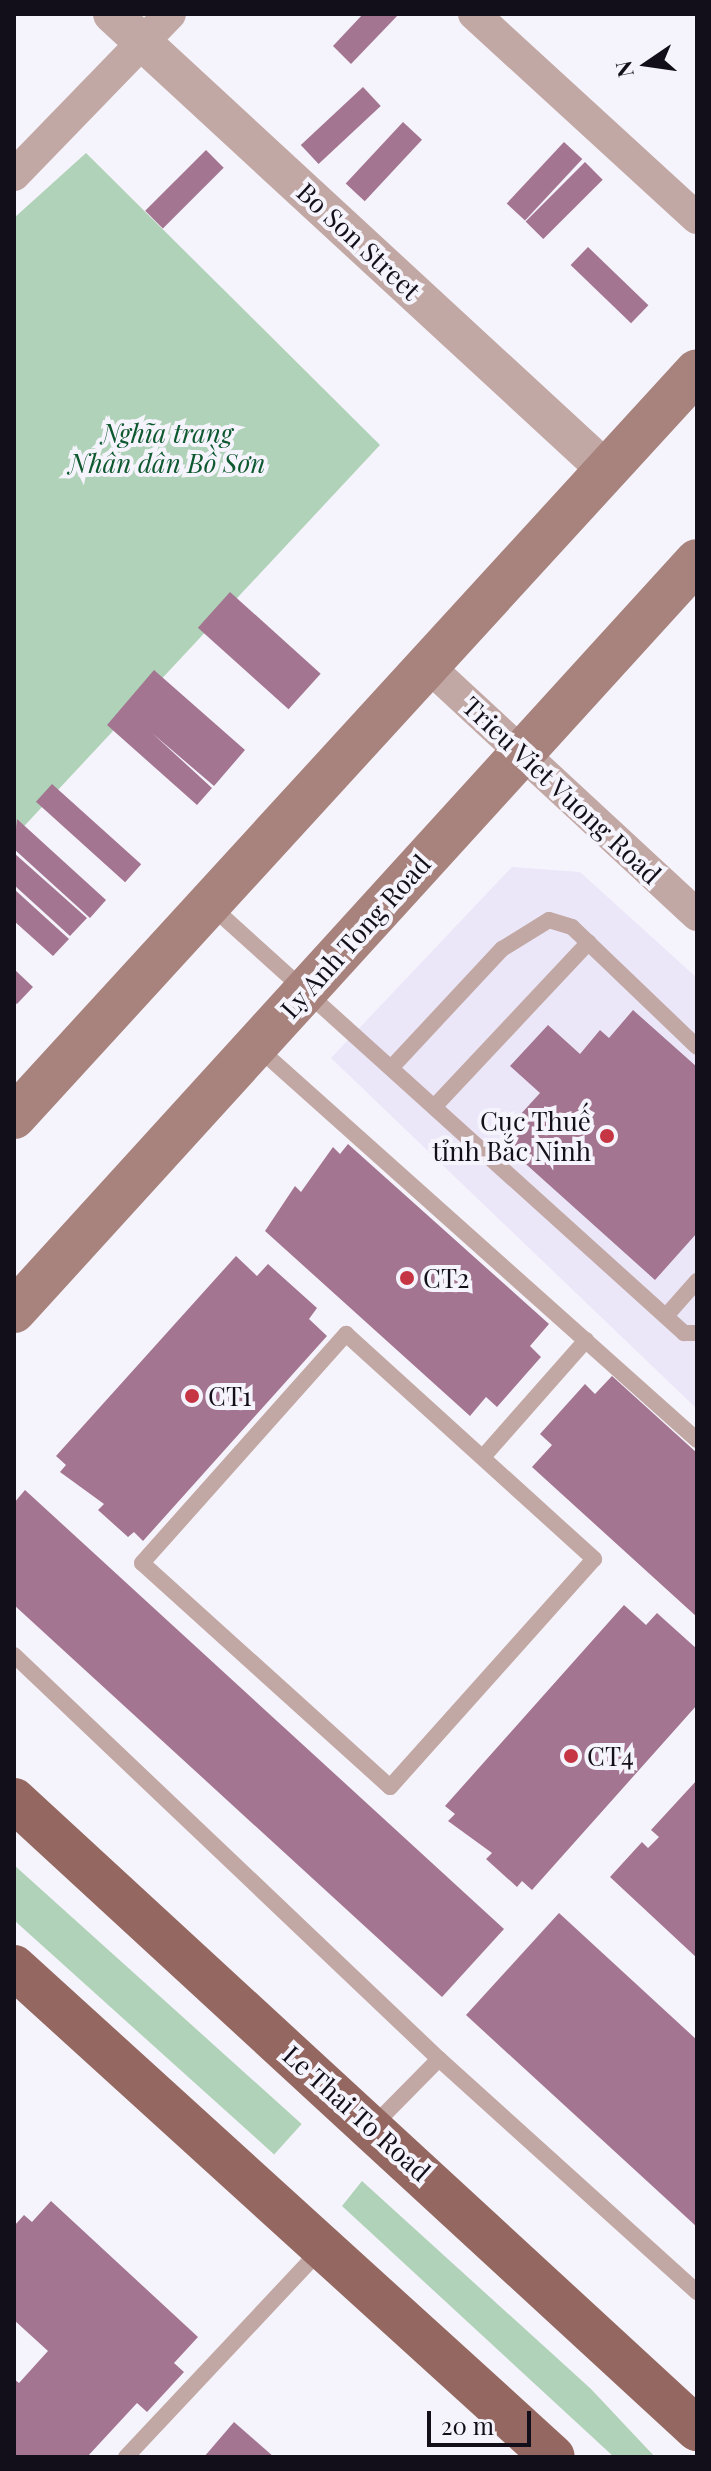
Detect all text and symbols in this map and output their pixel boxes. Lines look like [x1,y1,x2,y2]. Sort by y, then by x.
north arrow [607,24,687,104]
text: N [607,58,640,81]
street label: Bo Son Street [291,176,427,306]
park label: Nghĩa trang Nhân dân Bồ Sơn [69,417,265,478]
street label: Trieu Viet Vuong Road [456,689,668,891]
street label: Ly Anh Tong Road [273,847,437,1025]
place label: Cục Thuế tỉnh Bắc Ninh [432,1105,591,1166]
marker: Cục Thuế tỉnh Bắc Ninh [598,1127,616,1145]
place label: CT2 [423,1262,469,1294]
marker: CT2 [398,1269,416,1287]
place label: CT1 [208,1380,252,1412]
marker: CT1 [183,1387,201,1405]
place label: CT4 [587,1740,634,1772]
marker: CT4 [562,1747,580,1765]
street label: Le Thai To Road [277,2038,437,2188]
scale bar [431,2395,535,2445]
text: 20 m [441,2409,494,2441]

